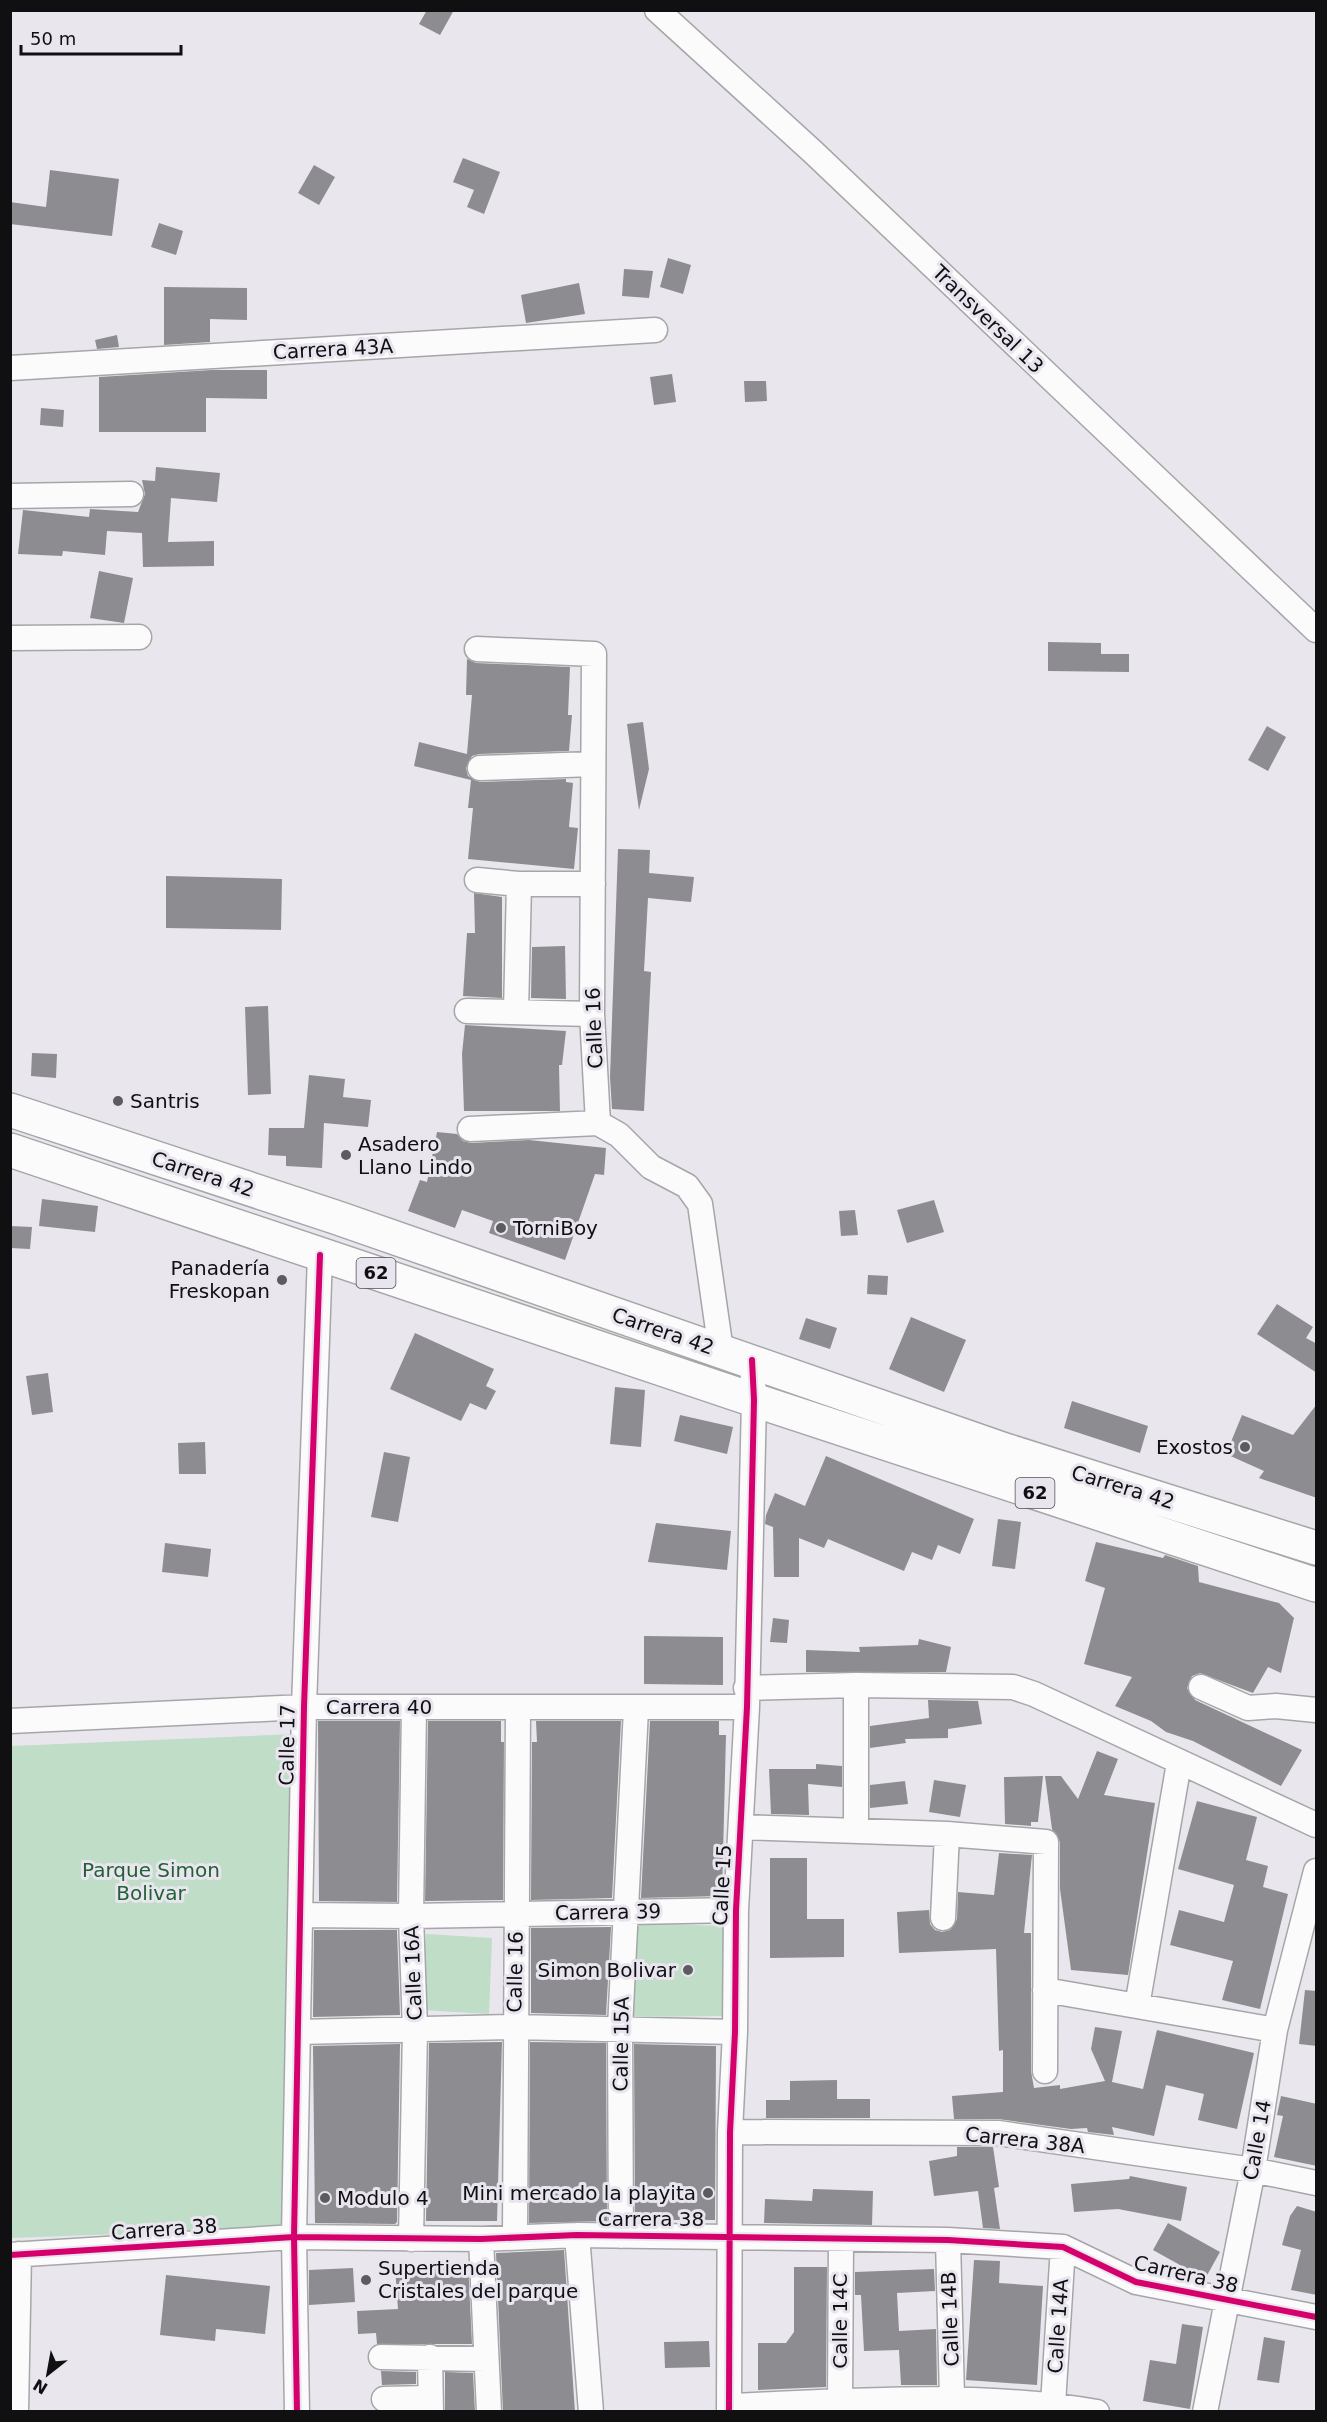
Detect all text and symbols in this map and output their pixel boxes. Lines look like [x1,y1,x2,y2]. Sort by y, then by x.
scale bar [21,18,182,56]
text: 50 m [30,28,76,49]
street label: Transversal 13 [927,259,1049,378]
street label: Carrera 43A [272,334,394,364]
street label: Calle 16 [581,987,607,1069]
place label: Santris [130,1089,200,1113]
marker: Santris [111,1094,125,1108]
place label: Asadero Llano Lindo [358,1132,473,1179]
street label: Carrera 42 [149,1146,257,1202]
marker: Asadero Llano Lindo [339,1148,353,1162]
place label: TorniBoy [512,1216,598,1240]
marker: TorniBoy [494,1221,508,1235]
place label: Panadería Freskopan [169,1256,270,1303]
road number: 62 [356,1258,395,1288]
marker: Panadería Freskopan [275,1273,289,1287]
street label: Carrera 42 [609,1302,717,1360]
place label: Exostos [1156,1435,1233,1459]
marker: Exostos [1238,1440,1252,1454]
street label: Carrera 42 [1069,1460,1177,1514]
road number: 62 [1016,1478,1054,1508]
street label: Carrera 40 [326,1695,432,1719]
street label: Calle 17 [274,1704,300,1786]
street label: Calle 15 [708,1844,736,1926]
park label: Parque Simon Bolivar [82,1858,220,1905]
street label: Carrera 39 [555,1899,661,1925]
street label: Calle 16A [399,1925,427,2021]
street label: Calle 16 [502,1931,528,2013]
place label: Simon Bolivar [538,1958,677,1982]
marker: Simon Bolivar [681,1963,695,1977]
street label: Calle 15A [608,1996,634,2092]
street label: Calle 14 [1238,2098,1276,2182]
street label: Carrera 38A [964,2122,1086,2158]
place label: Mini mercado la playita [462,2181,696,2205]
place label: Modulo 4 [337,2186,429,2210]
marker: Mini mercado la playita [701,2186,715,2200]
marker: Modulo 4 [318,2191,332,2205]
street label: Carrera 38 [598,2207,704,2231]
street label: Carrera 38 [110,2213,218,2245]
street label: Carrera 38 [1131,2250,1241,2298]
place label: Supertienda Cristales del parque [378,2256,578,2303]
street label: Calle 14B [936,2271,964,2367]
marker: Supertienda Cristales del parque [359,2273,373,2287]
street label: Calle 14C [828,2273,852,2369]
street label: Calle 14A [1043,2277,1073,2374]
north arrow [18,2344,78,2404]
text: N [30,2375,51,2398]

